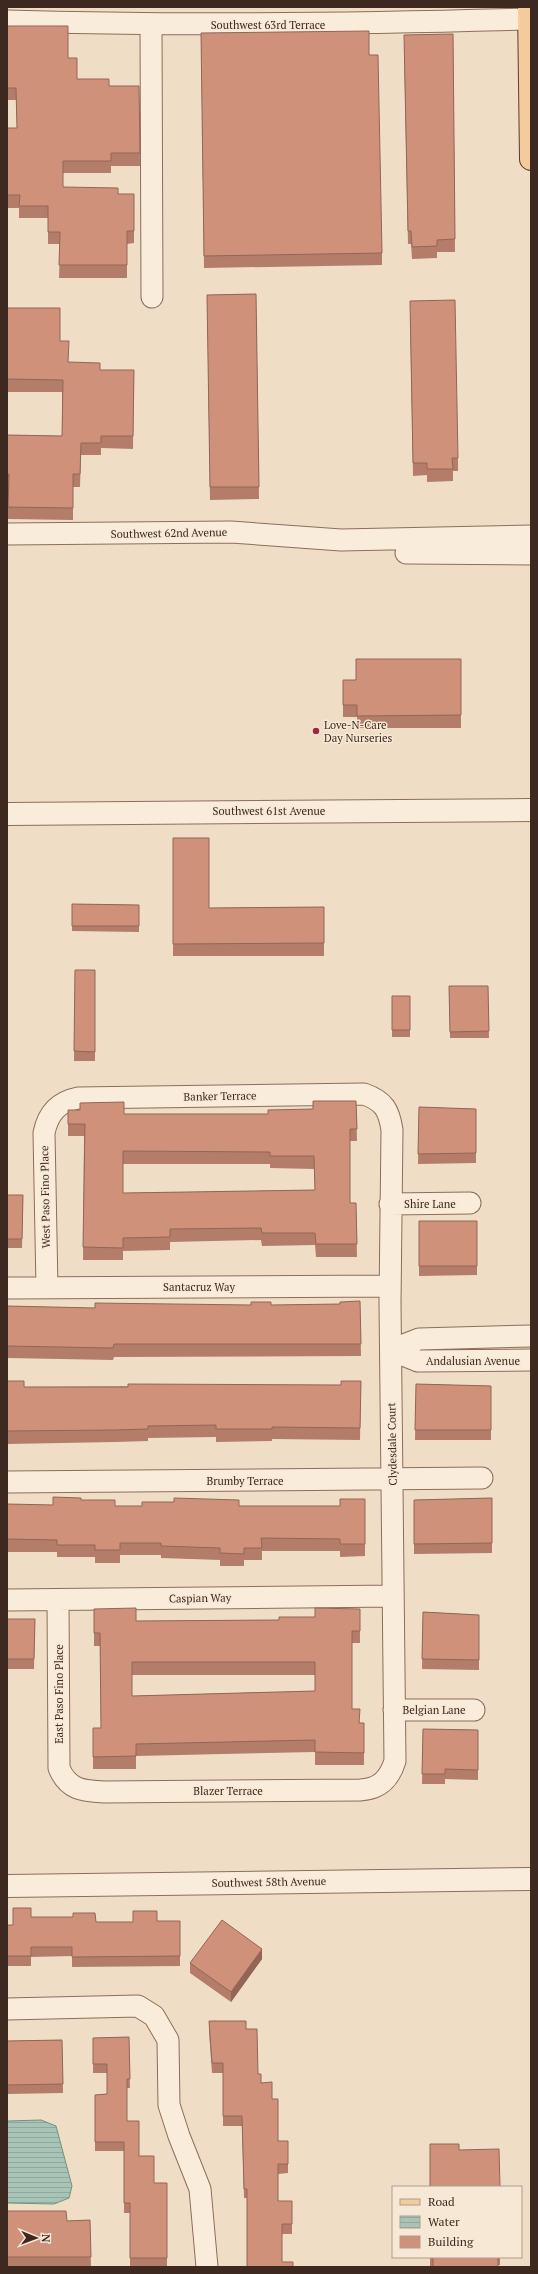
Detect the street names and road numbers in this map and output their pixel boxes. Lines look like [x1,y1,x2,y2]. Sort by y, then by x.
street label: Southwest 63rd Terrace [211,18,326,32]
street label: Southwest 62nd Avenue [111,525,228,541]
street label: Southwest 61st Avenue [213,804,326,818]
street label: Banker Terrace [183,1088,257,1104]
street label: West Paso Fino Place [37,1145,53,1248]
street label: Shire Lane [404,1197,456,1211]
street label: Santacruz Way [163,1280,235,1294]
street label: Andalusian Avenue [426,1354,520,1368]
street label: Clydesdale Court [384,1402,400,1486]
street label: Brumby Terrace [207,1474,284,1488]
street label: Caspian Way [169,1590,232,1606]
street label: East Paso Fino Place [52,1644,66,1744]
street label: Belgian Lane [402,1703,466,1717]
street label: Blazer Terrace [193,1784,263,1798]
street label: Southwest 58th Avenue [212,1874,327,1890]

